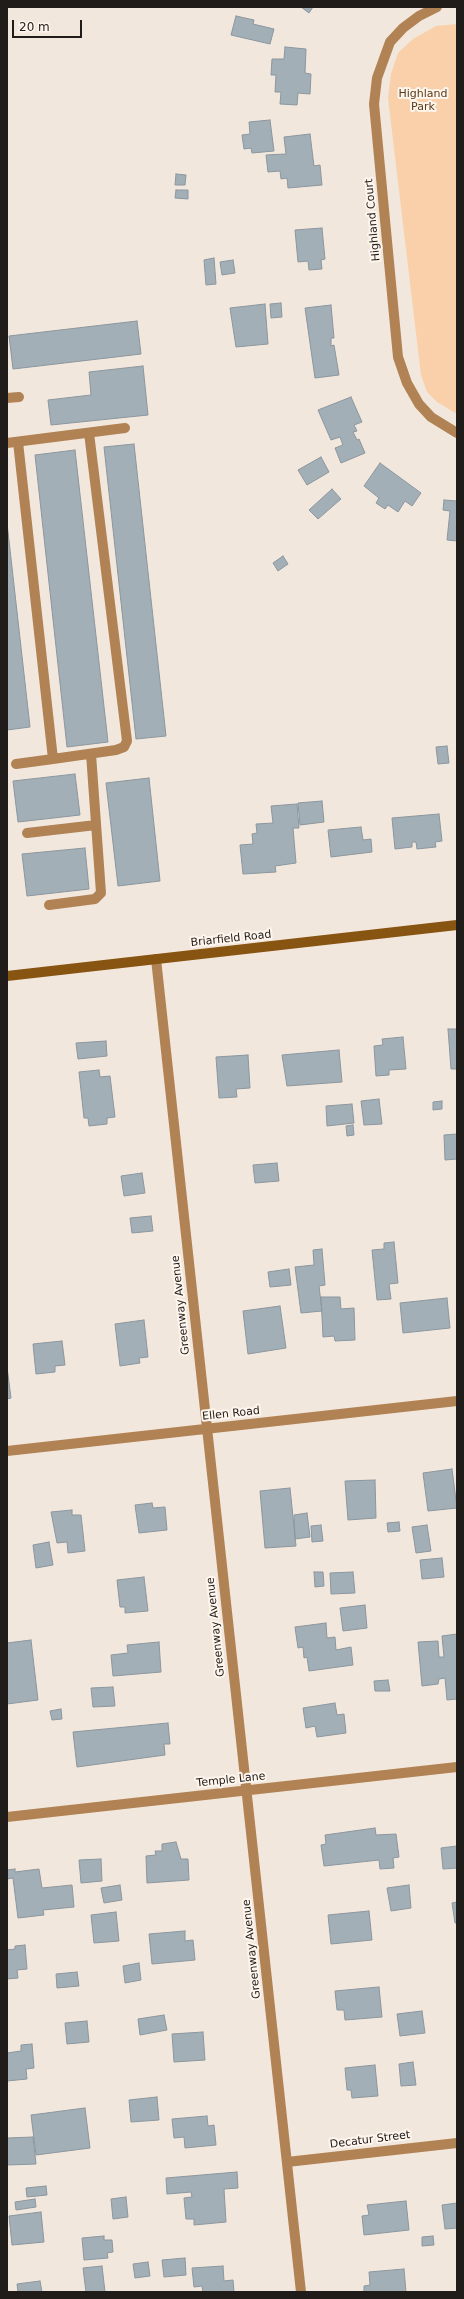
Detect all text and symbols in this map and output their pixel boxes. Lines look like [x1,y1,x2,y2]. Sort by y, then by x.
scale bar [14,12,84,38]
text: 20 m [19,20,50,34]
park label: Highland Park [398,87,448,113]
street label: Highland Court [363,178,383,262]
street label: Briarfield Road [190,928,272,950]
street label: Greenway Avenue [169,1255,193,1355]
street label: Ellen Road [202,1404,260,1424]
street label: Greenway Avenue [204,1577,228,1677]
street label: Temple Lane [196,1770,266,1790]
street label: Greenway Avenue [240,1899,264,1999]
street label: Decatur Street [329,2129,411,2151]

